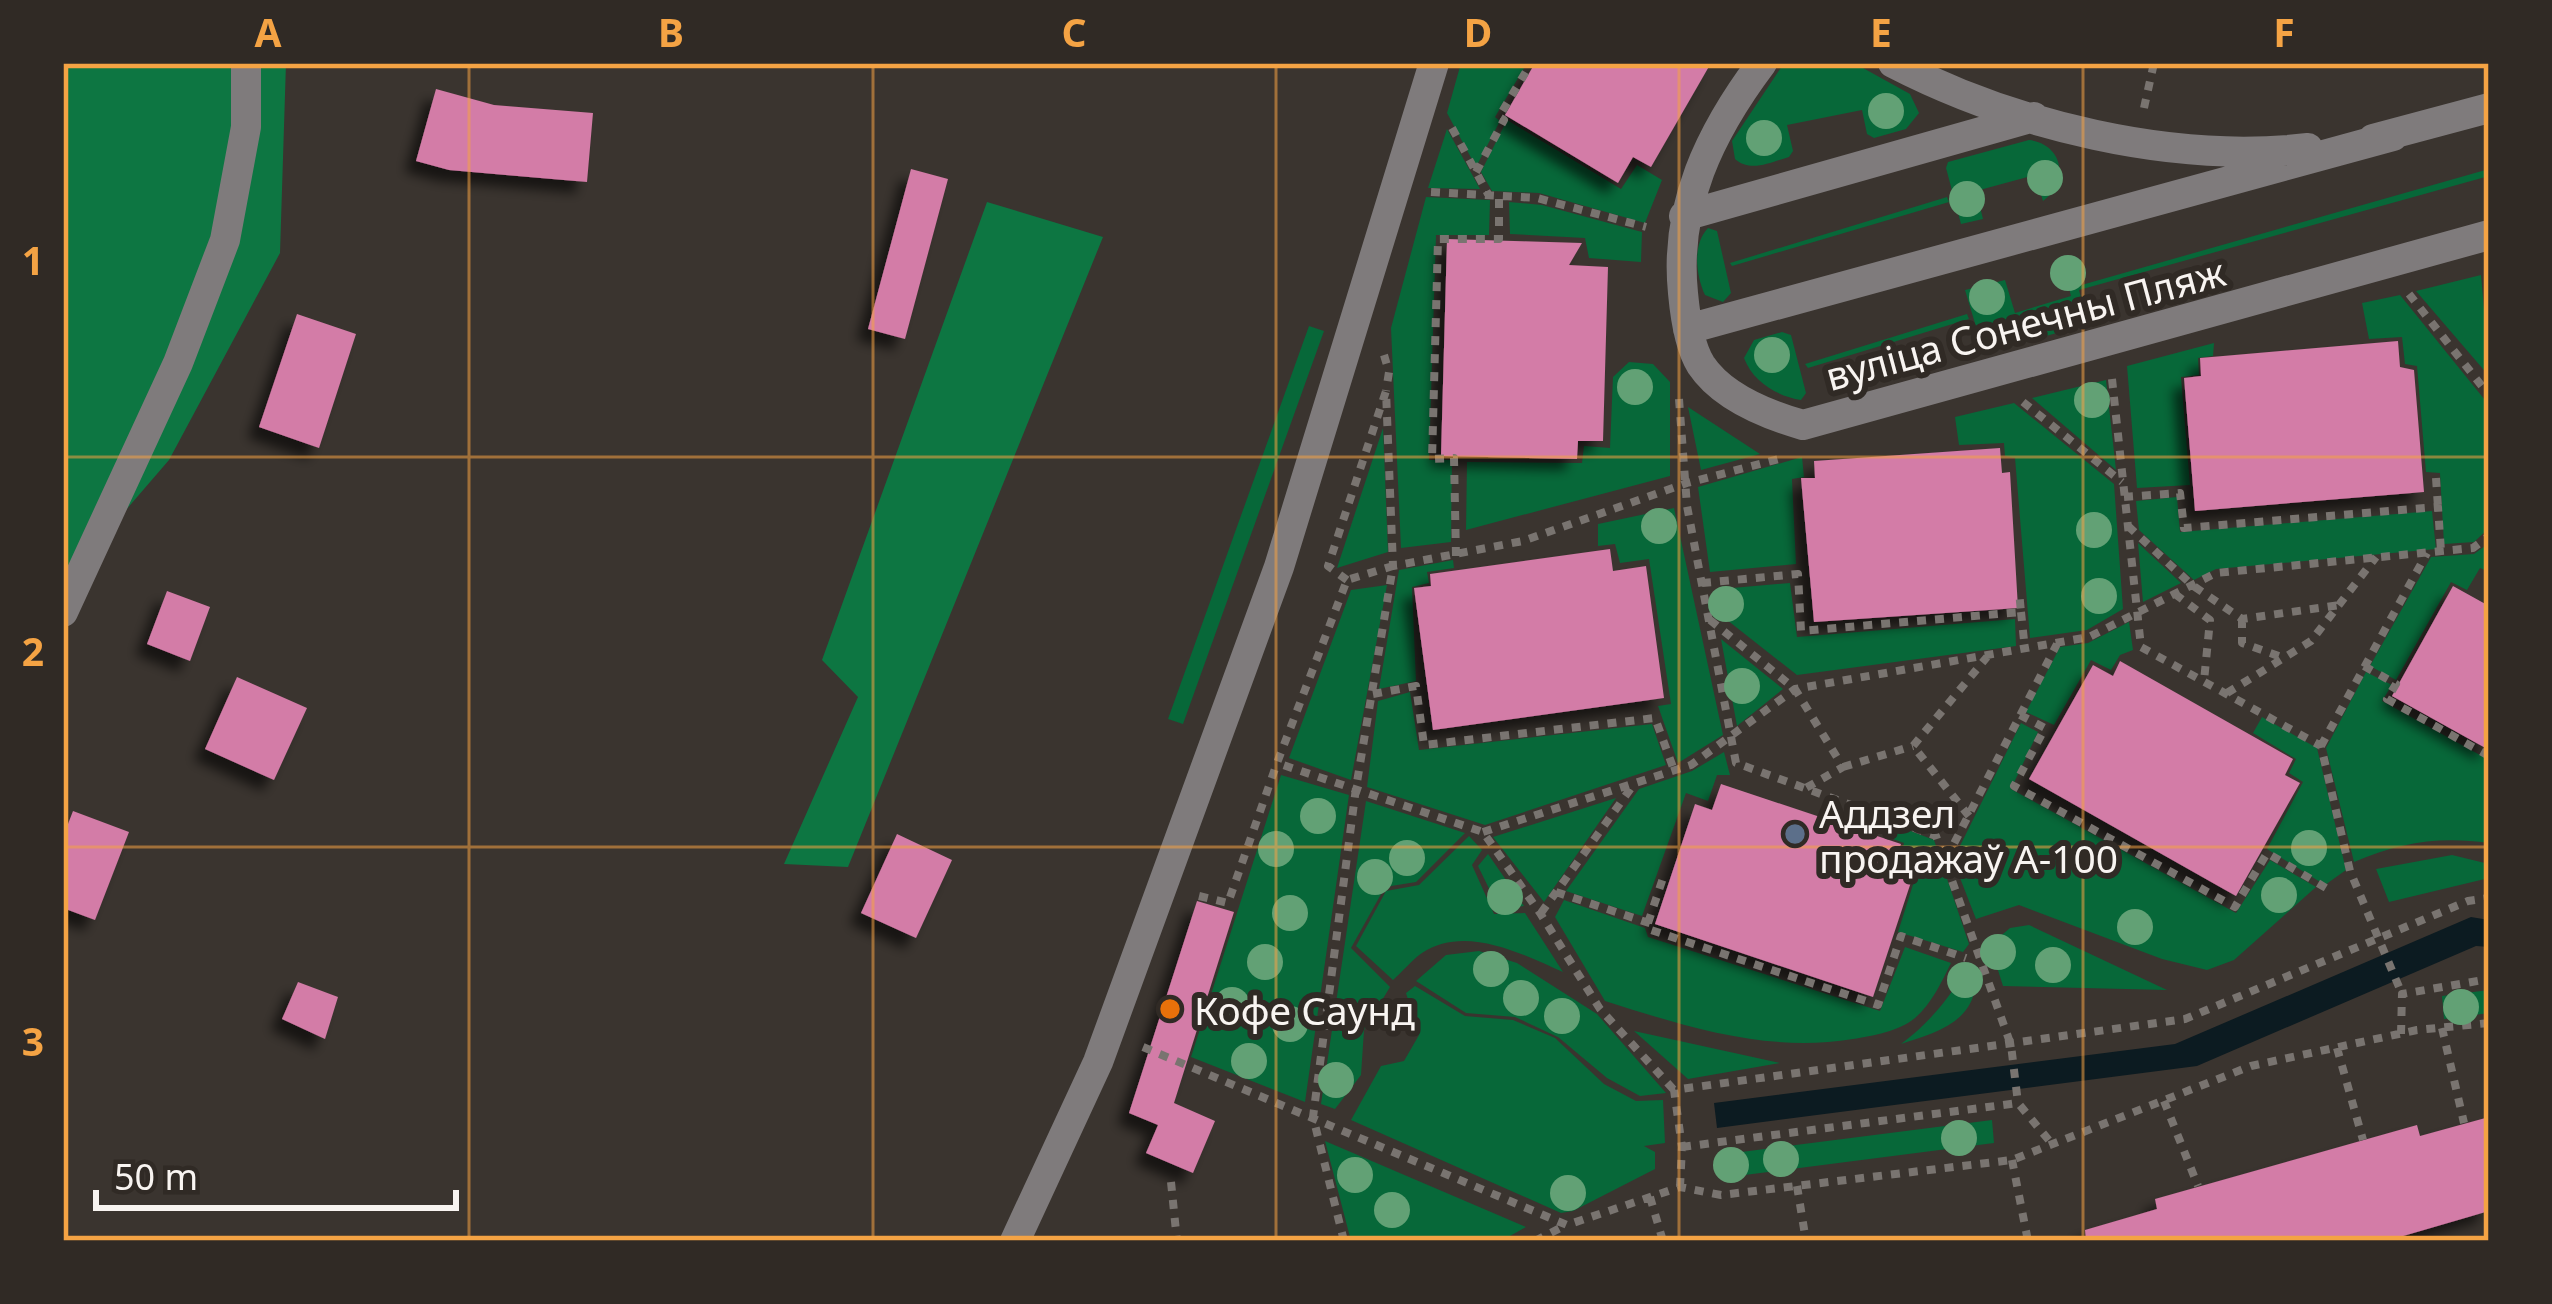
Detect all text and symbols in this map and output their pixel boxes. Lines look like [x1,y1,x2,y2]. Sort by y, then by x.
text: A [255,5,282,58]
text: B [658,5,684,58]
text: C [1061,5,1087,58]
text: D [1464,5,1492,58]
text: E [1870,5,1892,58]
text: F [2273,5,2295,58]
text: 1 [22,233,44,286]
street label: вуліца Сонечны Пляж [1819,244,2231,402]
text: 2 [22,624,44,677]
place label: Аддзел продажаў А-100 [1819,786,2118,884]
marker: Аддзел продажаў А-100 [1782,821,1808,847]
place label: Кофе Саунд [1194,983,1415,1036]
marker: Кофе Саунд [1157,996,1183,1022]
text: 3 [22,1014,44,1067]
scale bar [96,1136,456,1210]
text: 50 m [114,1152,198,1201]

